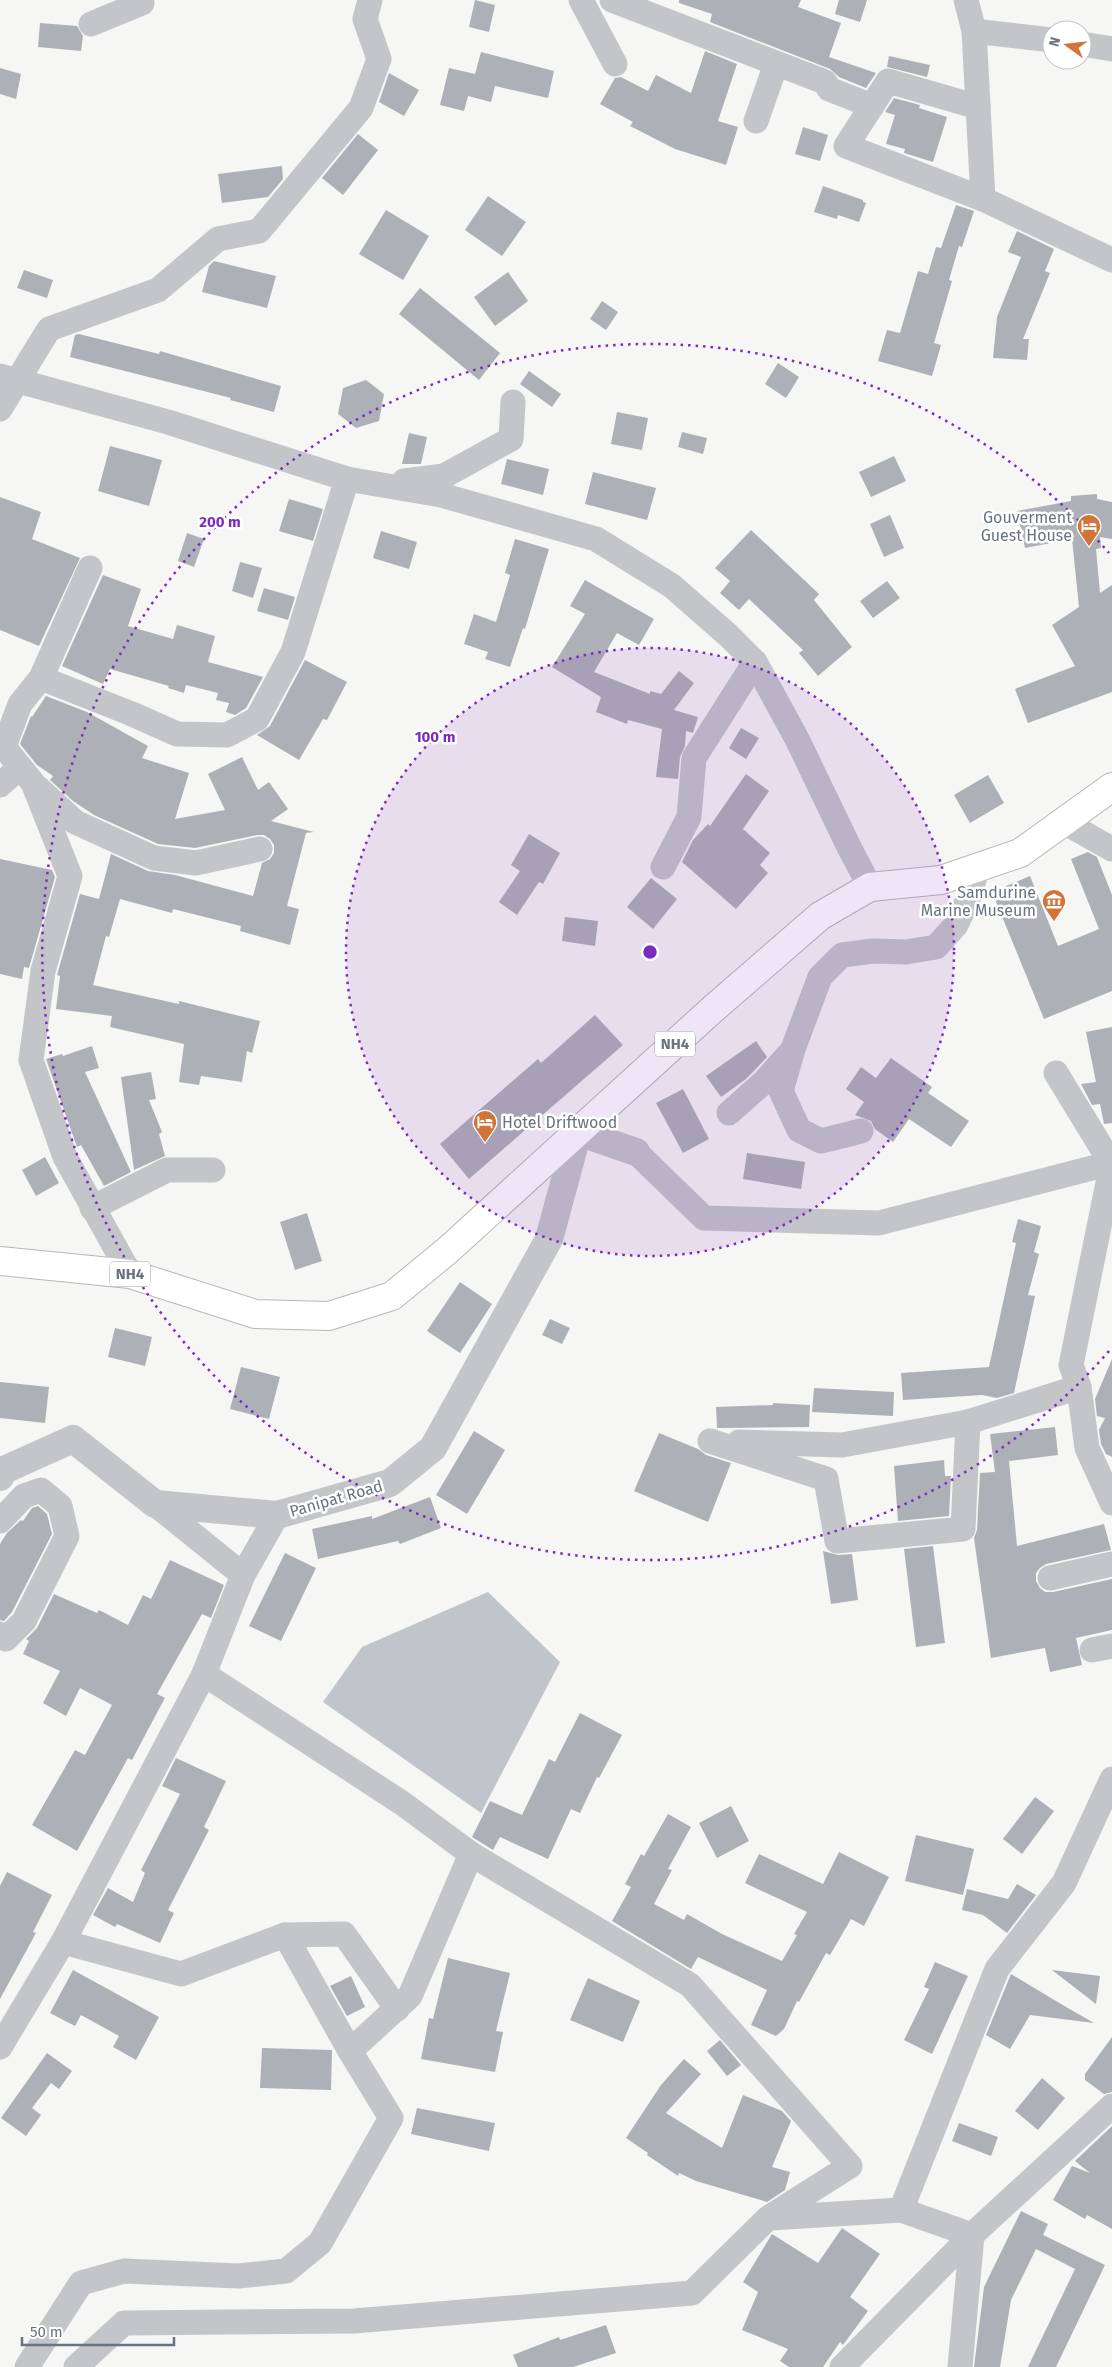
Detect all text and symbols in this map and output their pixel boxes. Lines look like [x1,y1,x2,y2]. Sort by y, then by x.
north arrow [1042,20,1092,70]
text: N [1046,35,1064,48]
place label: Gouverment Guest House [981,508,1072,545]
text: 200 m [199,513,241,531]
hotel icon: Gouverment Guest House [1076,513,1102,547]
text: 100 m [415,728,455,746]
place label: Samdurine Marine Museum [921,883,1036,920]
museum icon: Samdurine Marine Museum [1041,888,1067,922]
centre of rings [641,943,659,961]
road number: NH4 [655,1032,695,1056]
hotel icon: Hotel Driftwood [472,1109,498,1143]
place label: Hotel Driftwood [502,1113,617,1132]
road number: NH4 [110,1262,150,1286]
street label: Panipat Road [287,1476,385,1521]
scale bar [22,2314,175,2346]
text: 50 m [30,2323,63,2341]

